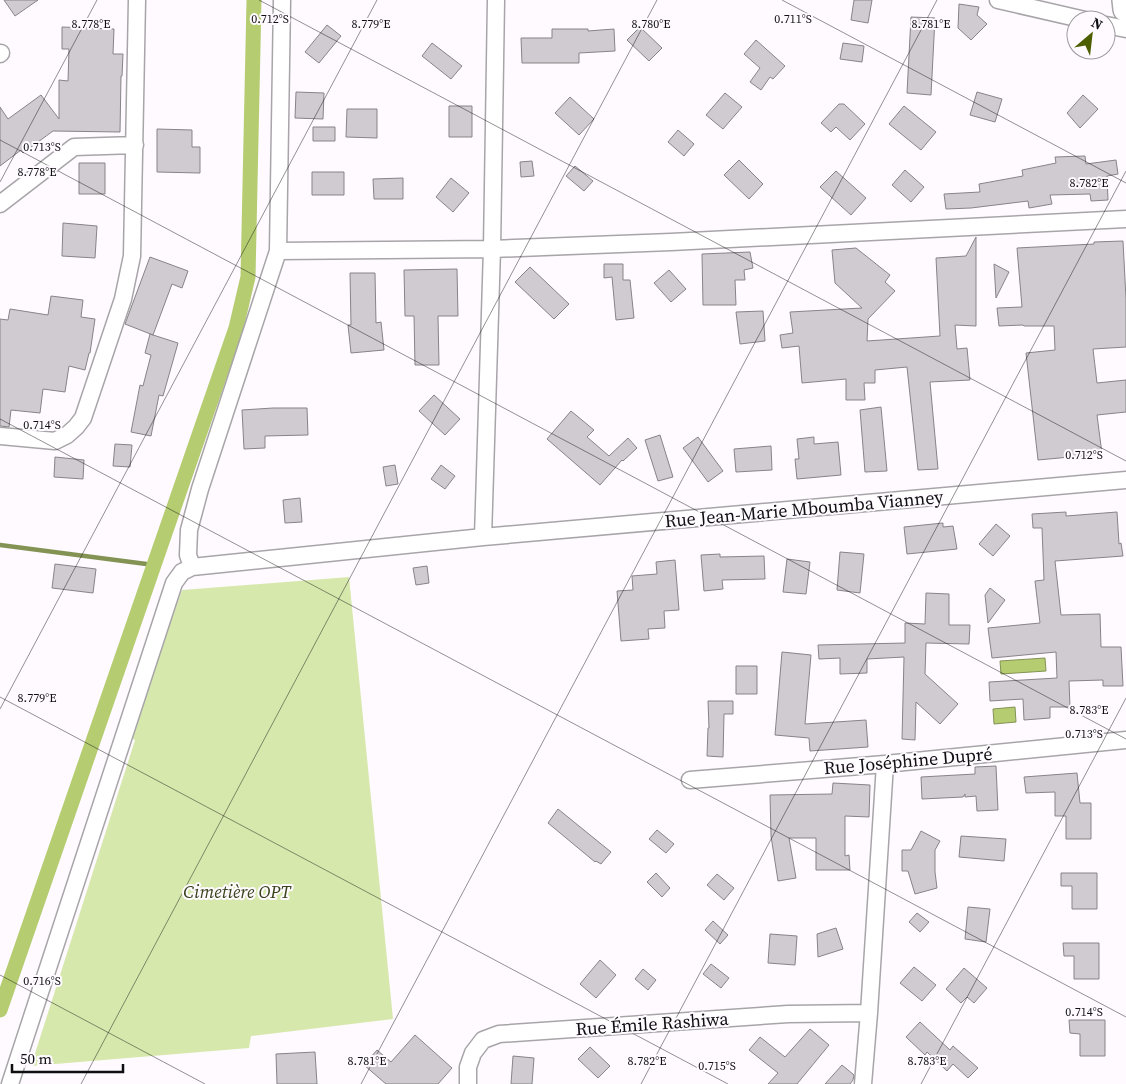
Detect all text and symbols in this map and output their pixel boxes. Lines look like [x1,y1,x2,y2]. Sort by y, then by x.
north arrow [1066,10,1116,60]
text: 0.712°S [251,11,289,27]
text: 0.711°S [774,11,812,27]
text: N [1088,12,1106,35]
text: 8.778°E [72,16,110,32]
text: 8.779°E [352,16,390,32]
text: 8.780°E [632,16,670,32]
text: 8.781°E [912,16,950,32]
text: 0.713°S [23,139,61,155]
text: 8.778°E [18,164,56,180]
text: 8.782°E [1070,175,1108,191]
text: 0.714°S [23,417,61,433]
text: 0.712°S [1065,447,1103,463]
street label: Rue Jean-Marie Mboumba Vianney [664,484,945,533]
text: 8.779°E [18,690,56,706]
text: 8.783°E [1070,702,1108,718]
text: 0.713°S [1065,726,1103,742]
street label: Rue Joséphine Dupré [823,741,993,780]
park label: Cimetière OPT [183,879,292,904]
text: 0.716°S [23,973,61,989]
text: 0.714°S [1065,1004,1103,1020]
street label: Rue Émile Rashiwa [575,1006,730,1041]
scale bar [12,1042,124,1074]
text: 50 m [20,1048,52,1069]
text: 8.781°E [348,1053,386,1069]
text: 8.782°E [628,1053,666,1069]
text: 8.783°E [908,1053,946,1069]
text: 0.715°S [698,1058,736,1074]

